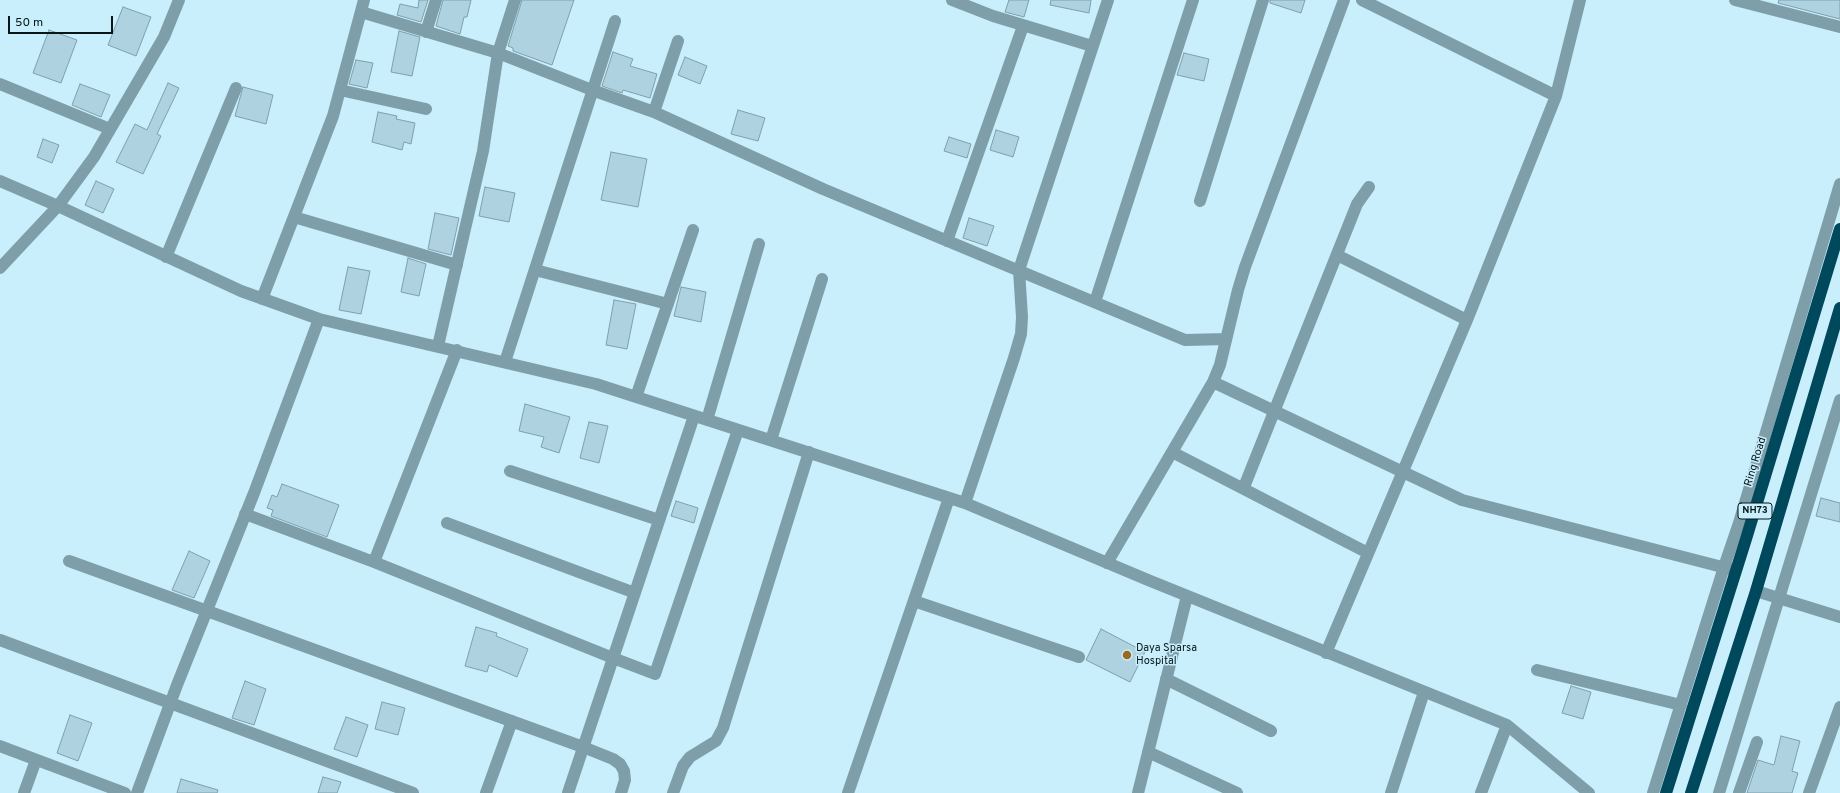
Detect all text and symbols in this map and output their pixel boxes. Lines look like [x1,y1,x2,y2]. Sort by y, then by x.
scale bar [10,8,115,34]
text: 50 m [15,15,43,31]
street label: Ring Road [1742,436,1770,488]
road number: NH73 [1738,503,1772,519]
place label: Daya Sparsa Hospital [1136,642,1197,668]
marker: Daya Sparsa Hospital [1121,649,1133,661]

